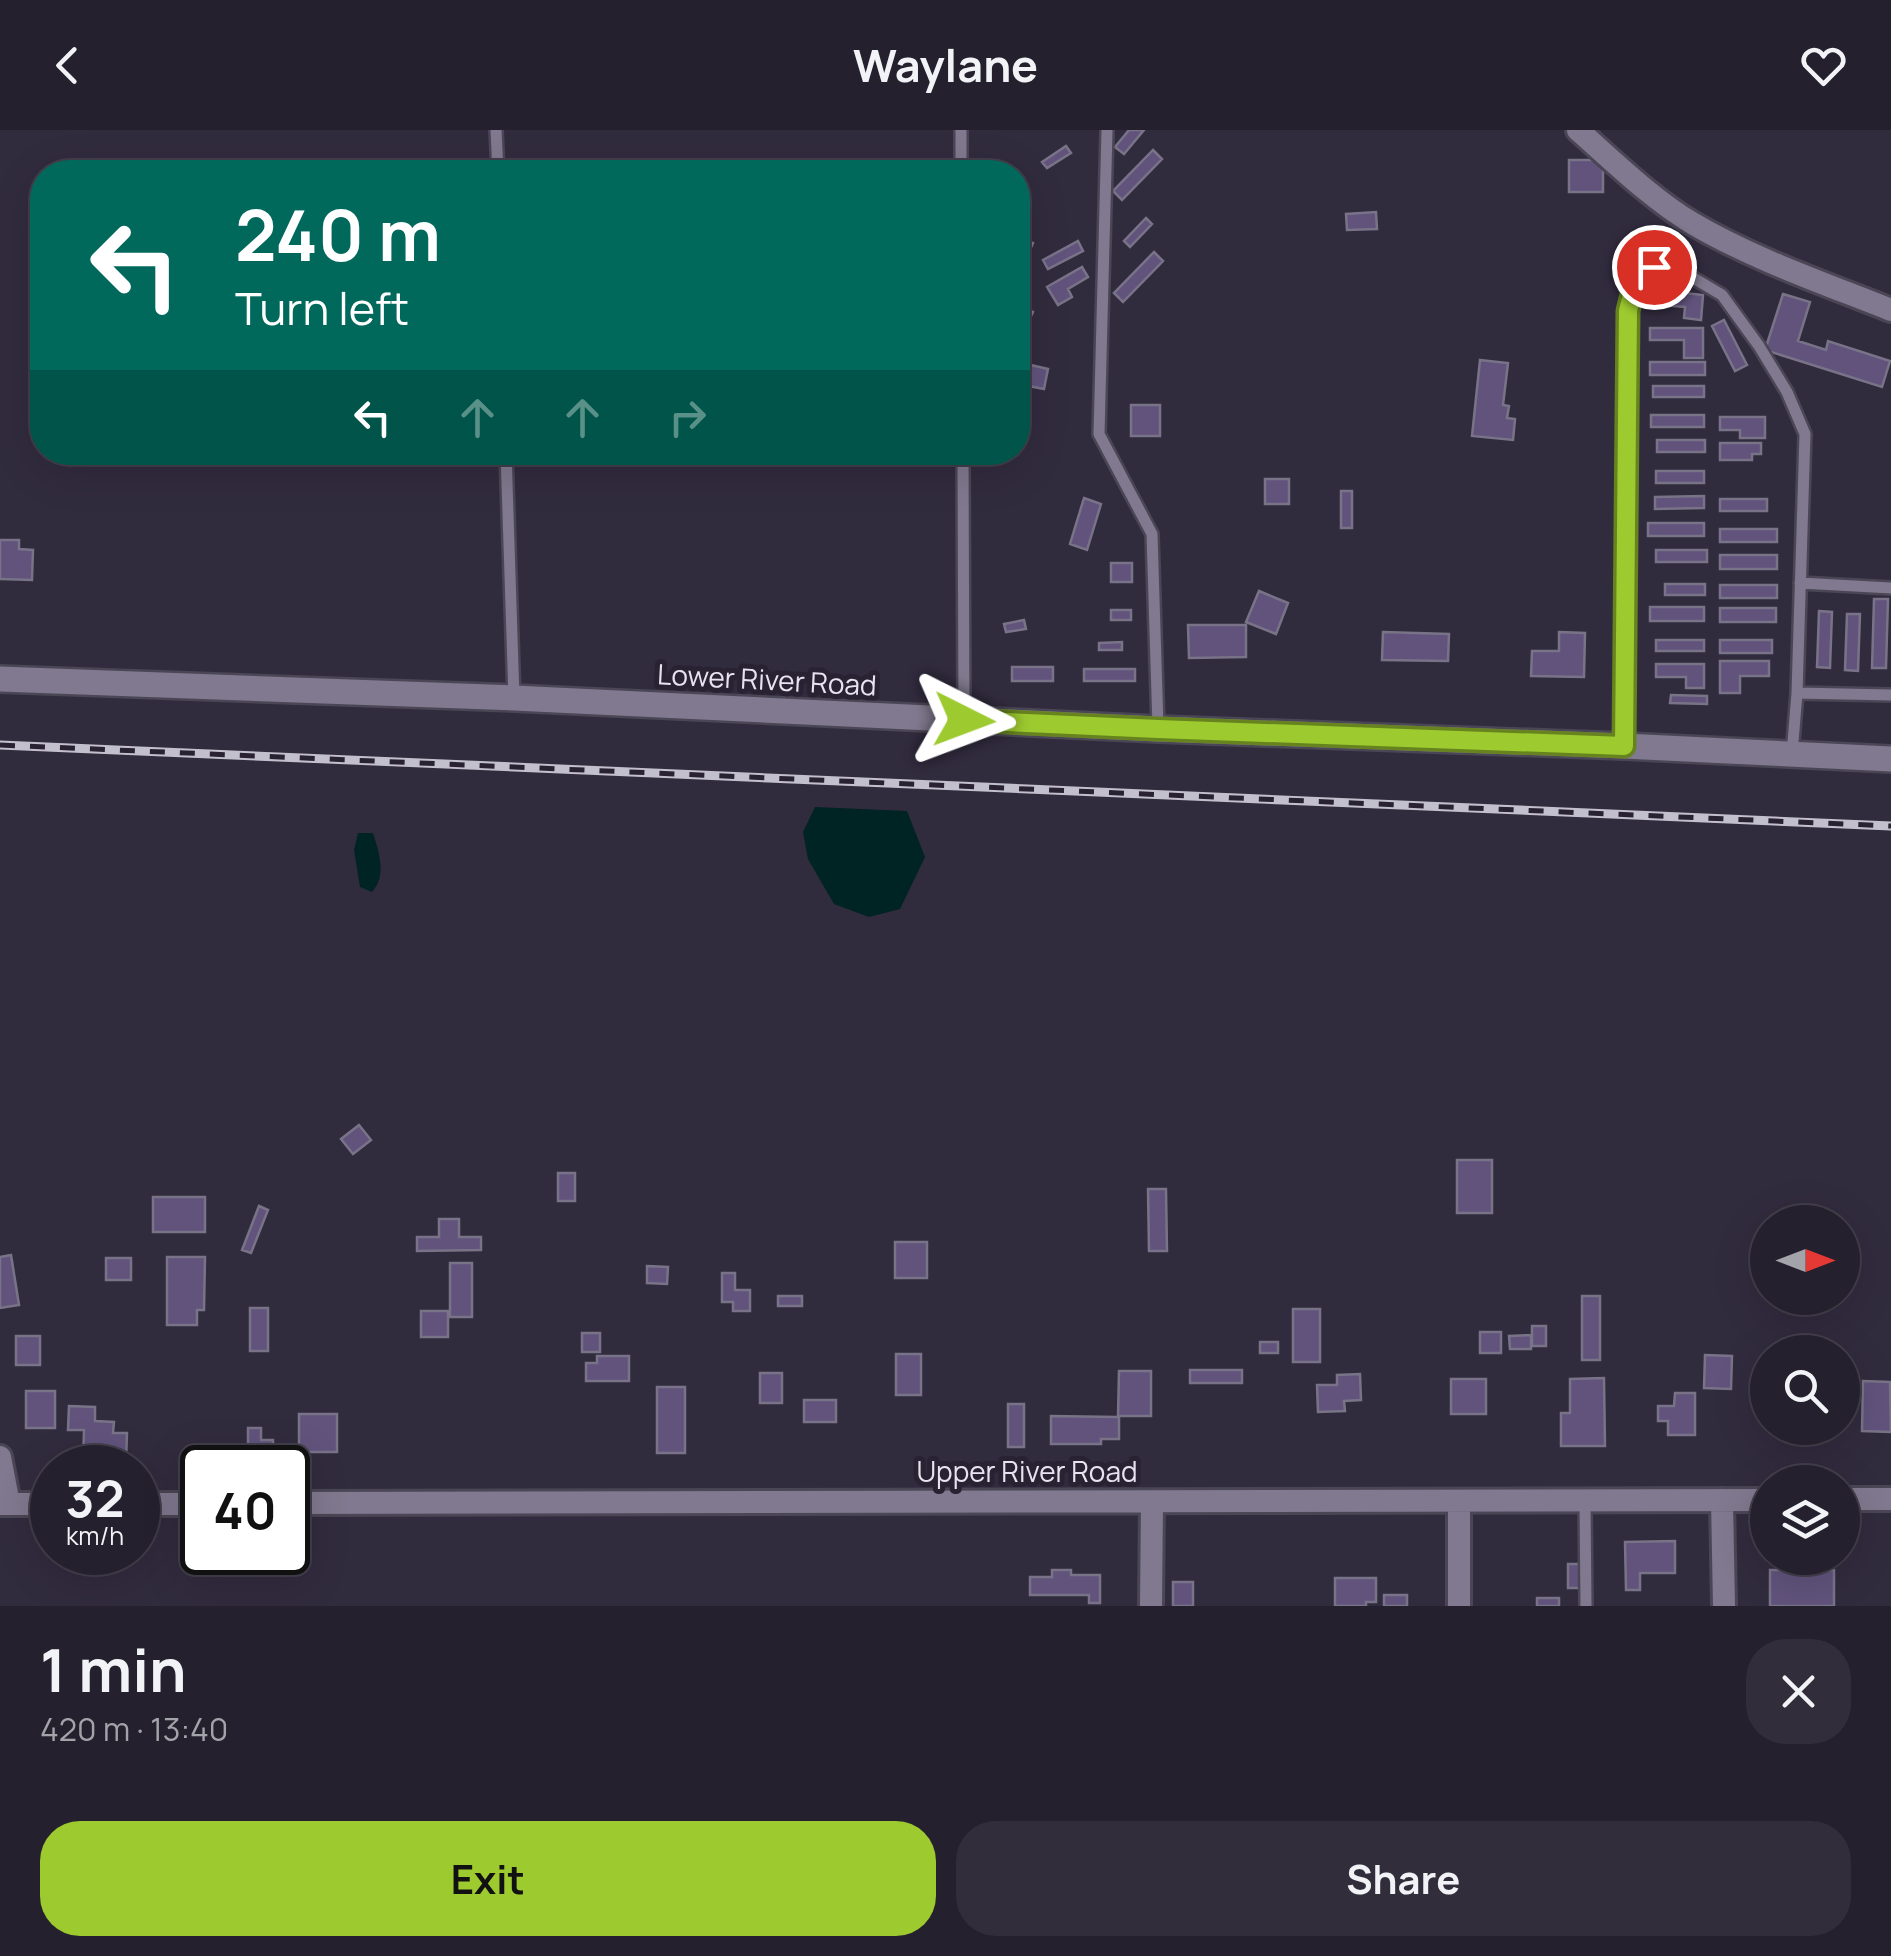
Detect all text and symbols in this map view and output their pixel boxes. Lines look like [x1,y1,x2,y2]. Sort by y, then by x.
text: Waylane [853,34,1038,96]
icon: back [40,38,95,93]
icon: heart [1796,38,1851,93]
text: 240 m [235,186,441,282]
icon: left [70,200,200,330]
pin [1612,225,1697,310]
icon: arrive [1627,240,1682,295]
text: Turn left [235,277,409,339]
icon: left [345,390,400,445]
icon: ahead [450,390,505,445]
icon: ahead [555,390,610,445]
icon: right [660,390,715,445]
street label: Lower River Road [656,654,878,704]
position arrow [912,668,1016,772]
north arrow [1750,1205,1860,1315]
map controls [1750,1205,1860,1575]
button: search [1750,1335,1860,1445]
speed limit sign: 40 [180,1445,310,1575]
street label: Upper River Road [916,1452,1138,1490]
text: 32 [66,1464,124,1532]
button: layers [1750,1465,1860,1575]
text: km/h [66,1518,124,1553]
text: 1 min [40,1628,187,1710]
button: close [1746,1639,1851,1744]
text: 420 m · 13:40 [40,1707,228,1751]
button: Exit [40,1821,936,1936]
button: Share [956,1821,1851,1936]

